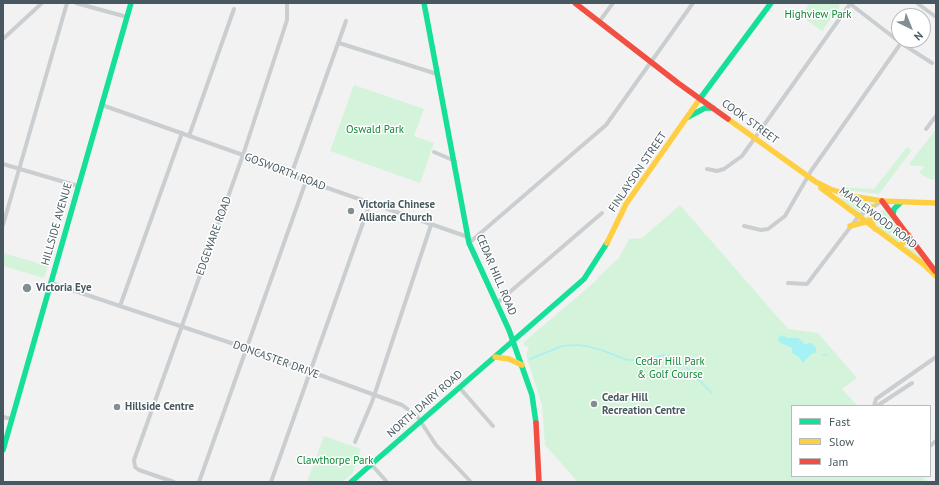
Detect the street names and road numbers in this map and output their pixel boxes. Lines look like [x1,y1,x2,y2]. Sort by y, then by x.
street label: COOK STREET [719,97,781,147]
street label: FINLAYSON STREET [606,129,670,215]
street label: GOSWORTH ROAD [243,150,327,194]
street label: HILLSIDE AVENUE [39,181,75,267]
street label: MAPLEWOOD ROAD [837,184,919,252]
street label: EDGEWARE ROAD [194,195,234,277]
street label: CEDAR HILL ROAD [473,232,519,318]
street label: DONCASTER DRIVE [231,338,321,382]
street label: NORTH DAIRY ROAD [385,368,465,440]

